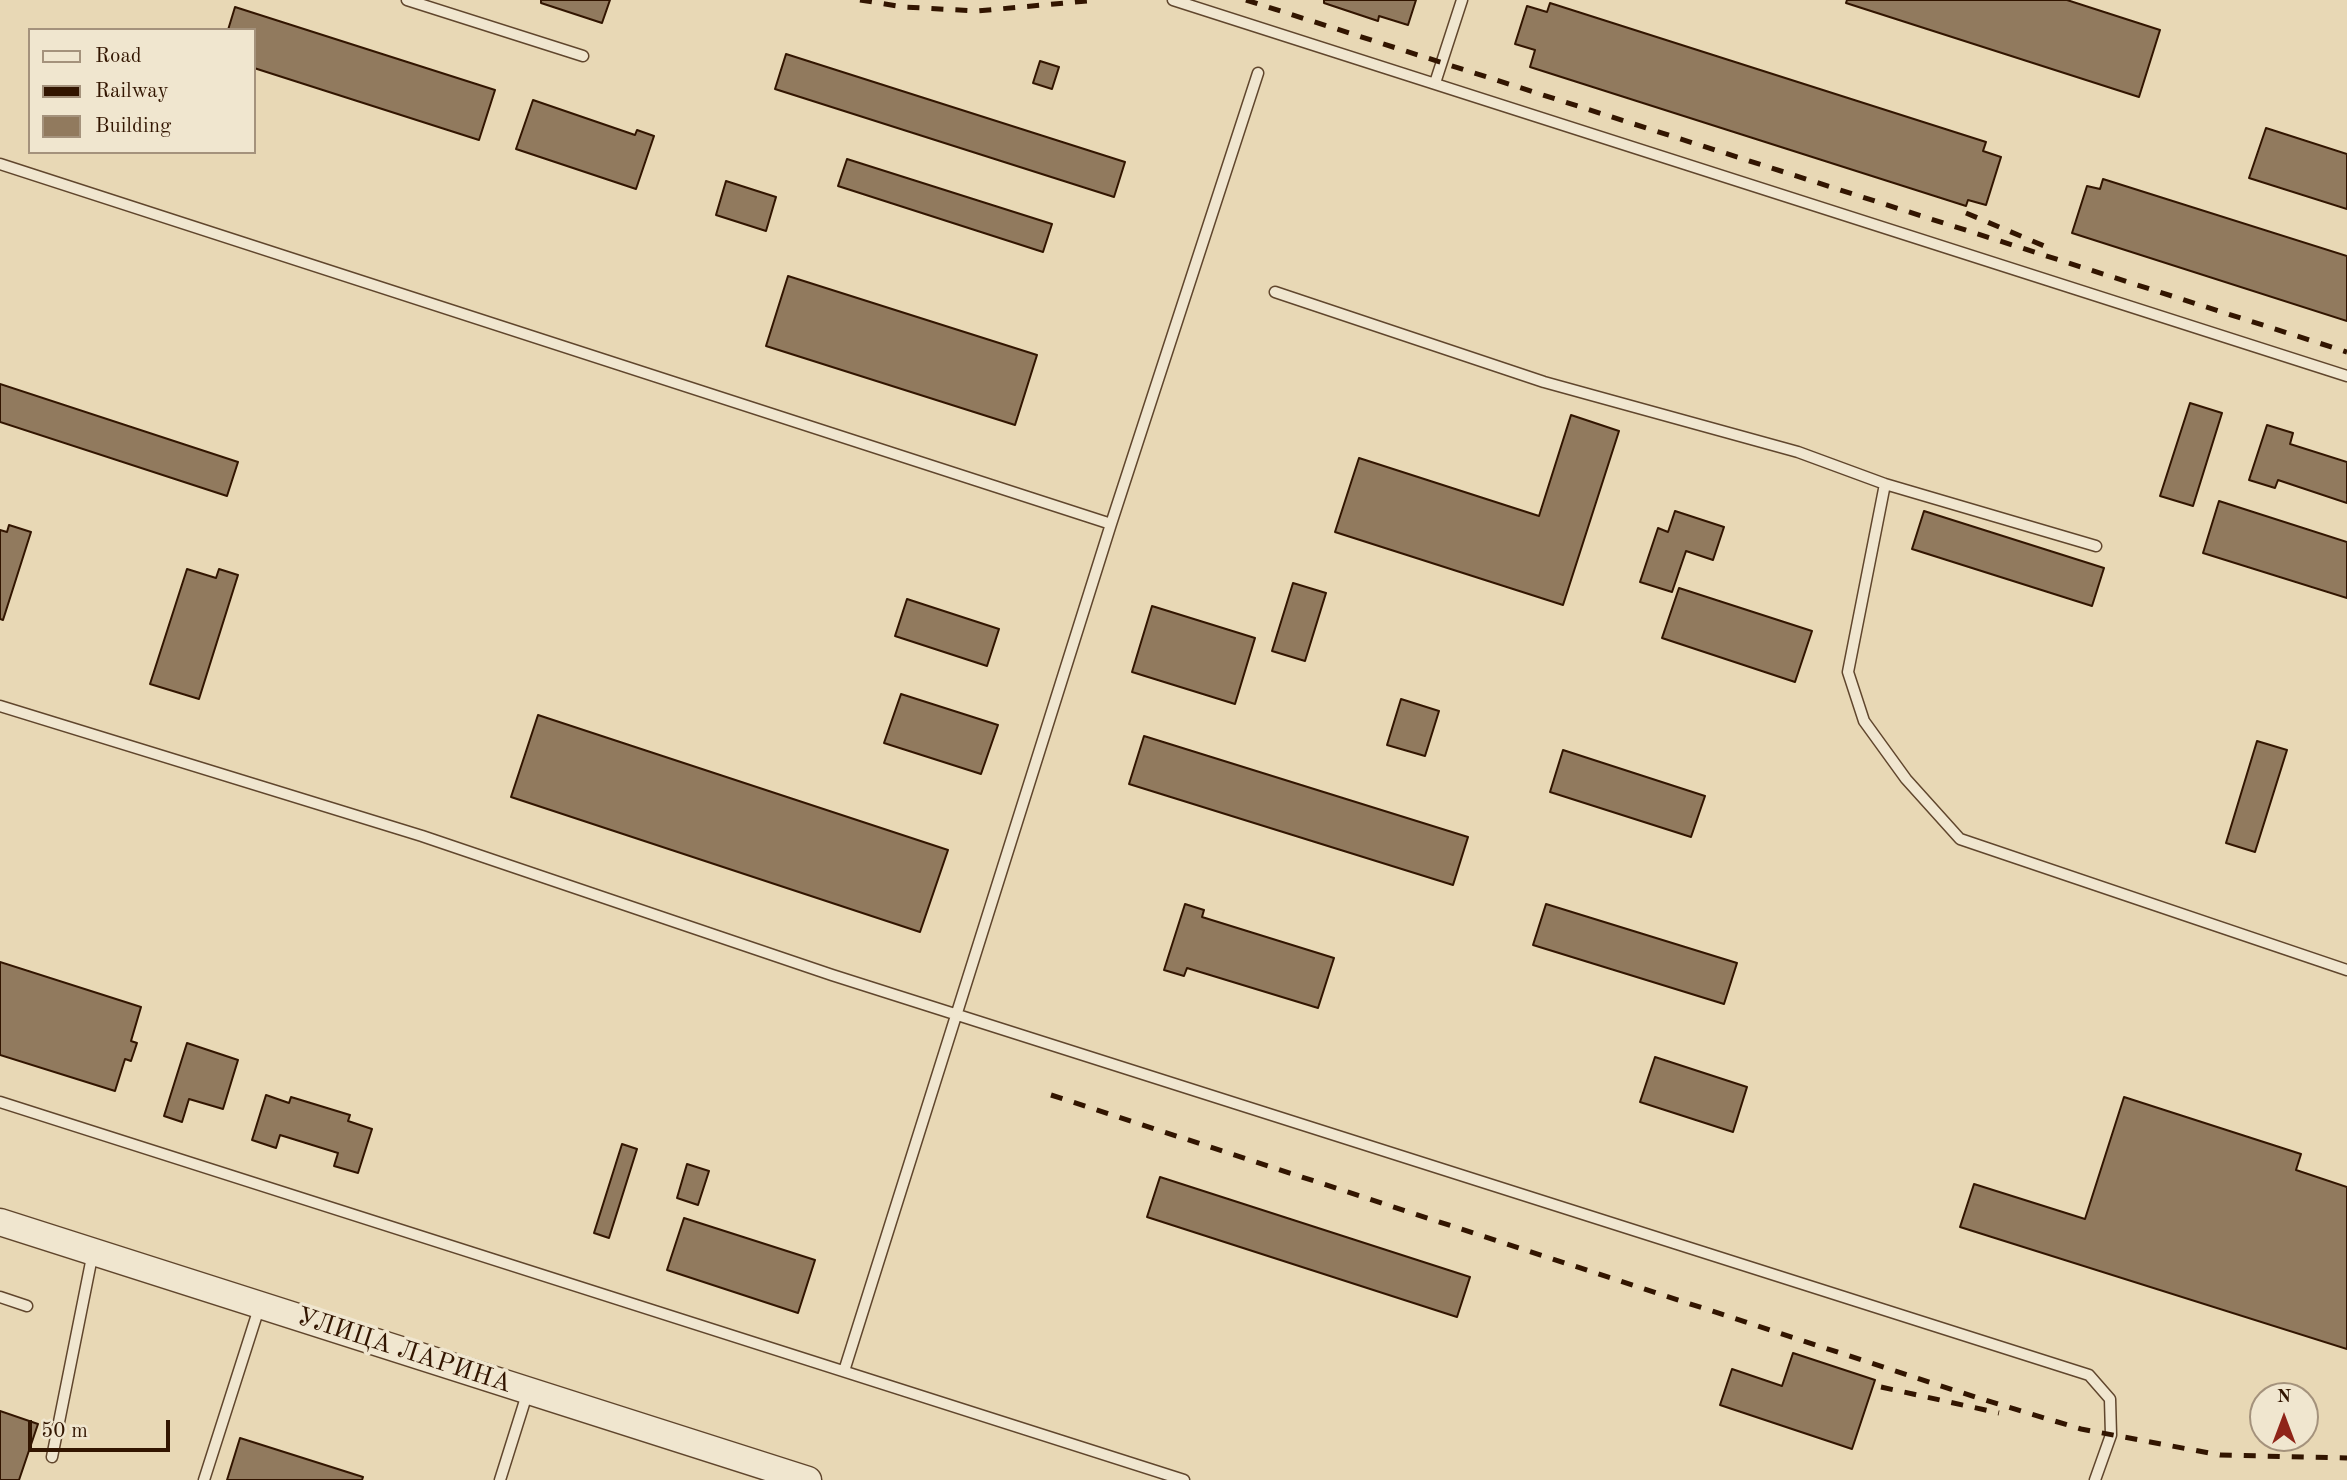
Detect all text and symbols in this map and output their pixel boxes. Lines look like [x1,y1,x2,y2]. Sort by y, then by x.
legend [28,28,256,154]
text: Road [95,46,142,67]
text: Railway [95,81,169,102]
text: Building [95,116,171,137]
street label: УЛИЦА ЛАРИНА [293,1302,515,1400]
north arrow [2249,1382,2319,1452]
text: N [2277,1388,2291,1407]
scale bar [32,1406,173,1450]
text: 50 m [41,1421,88,1442]

